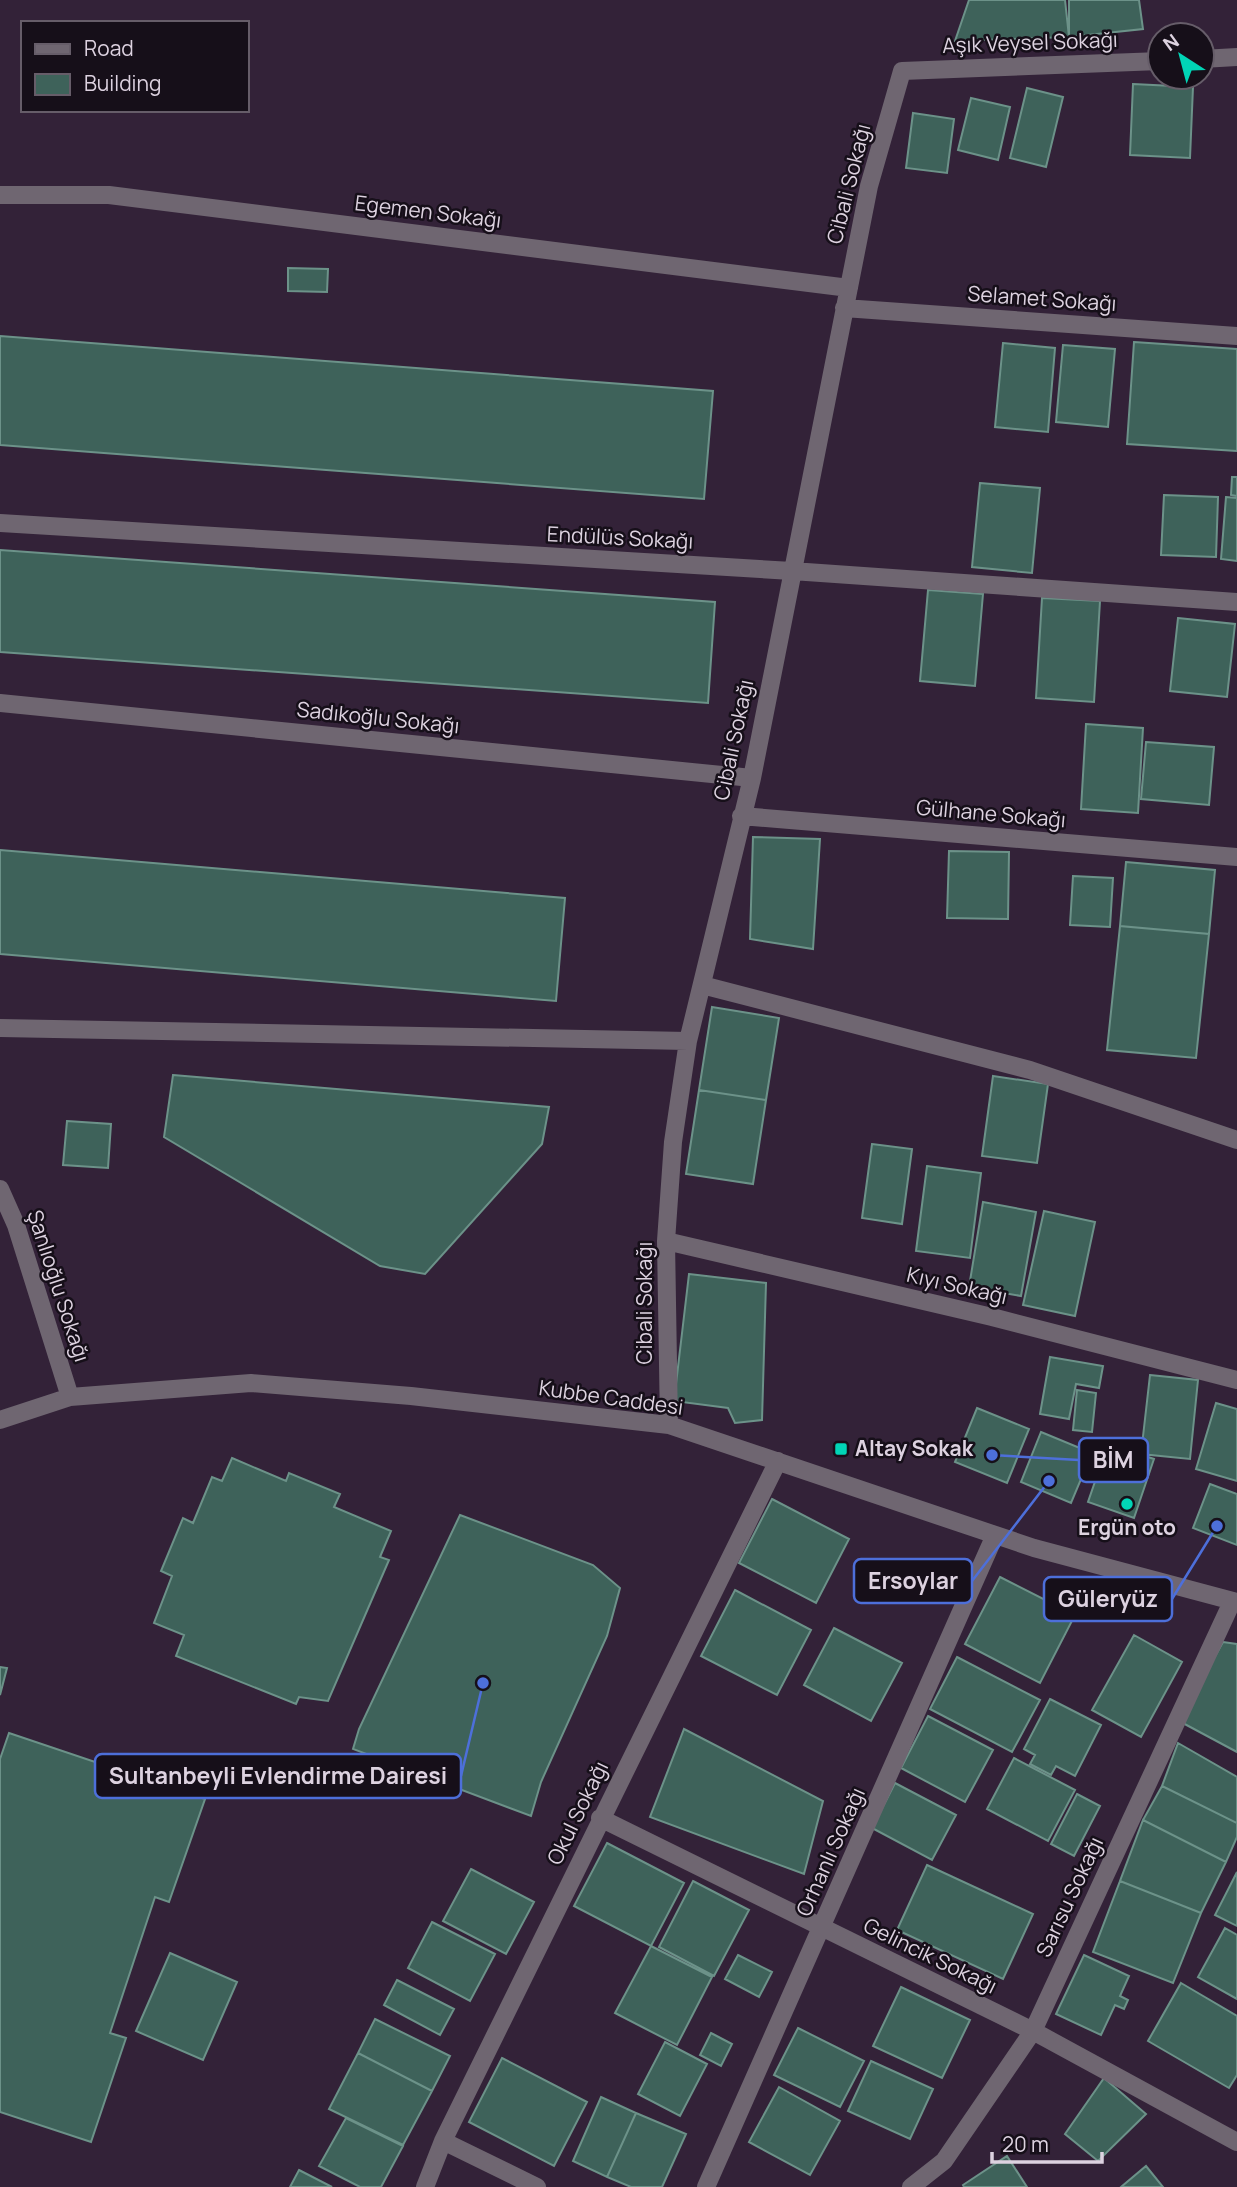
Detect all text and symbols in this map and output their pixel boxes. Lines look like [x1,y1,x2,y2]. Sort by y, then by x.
legend [21,21,248,112]
north arrow [1146,21,1216,91]
street label: Aşık Veysel Sokağı [942,25,1118,59]
text: N [1158,28,1184,57]
text: Road [84,34,134,62]
text: Building [84,69,161,97]
street label: Cibali Sokağı [820,121,876,247]
street label: Egemen Sokağı [353,188,503,234]
street label: Selamet Sokağı [967,279,1117,317]
street label: Endülüs Sokağı [546,519,694,555]
street label: Cibali Sokağı [707,677,759,803]
street label: Sadıkoğlu Sokağı [295,695,461,739]
street label: Gülhane Sokağı [915,793,1067,833]
street label: Şanlıoğlu Sokağı [21,1206,97,1365]
street label: Cibali Sokağı [630,1242,658,1364]
street label: Kıyı Sokağı [904,1260,1010,1310]
street label: Kubbe Caddesi [537,1373,685,1421]
place label: Altay Sokak [855,1434,974,1462]
callout: BİM [1079,1438,1148,1482]
marker: Altay Sokak [833,1441,849,1457]
text: BİM [1093,1443,1133,1475]
marker: Ergün oto [1119,1496,1135,1512]
place label: Ergün oto [1078,1513,1176,1541]
callout: Ersoylar [854,1559,972,1603]
text: Ersoylar [868,1564,958,1596]
callout: Güleryüz [1044,1577,1172,1621]
text: Güleryüz [1058,1582,1158,1614]
callout: Sultanbeyli Evlendirme Dairesi [95,1754,461,1798]
street label: Okul Sokağı [540,1756,614,1869]
text: Sultanbeyli Evlendirme Dairesi [109,1759,447,1791]
street label: Orhanlı Sokağı [789,1783,871,1920]
street label: Sarısu Sokağı [1029,1832,1109,1961]
street label: Gelincik Sokağı [859,1911,1002,1999]
scale bar [992,2120,1102,2164]
text: 20 m [1002,2130,1049,2158]

